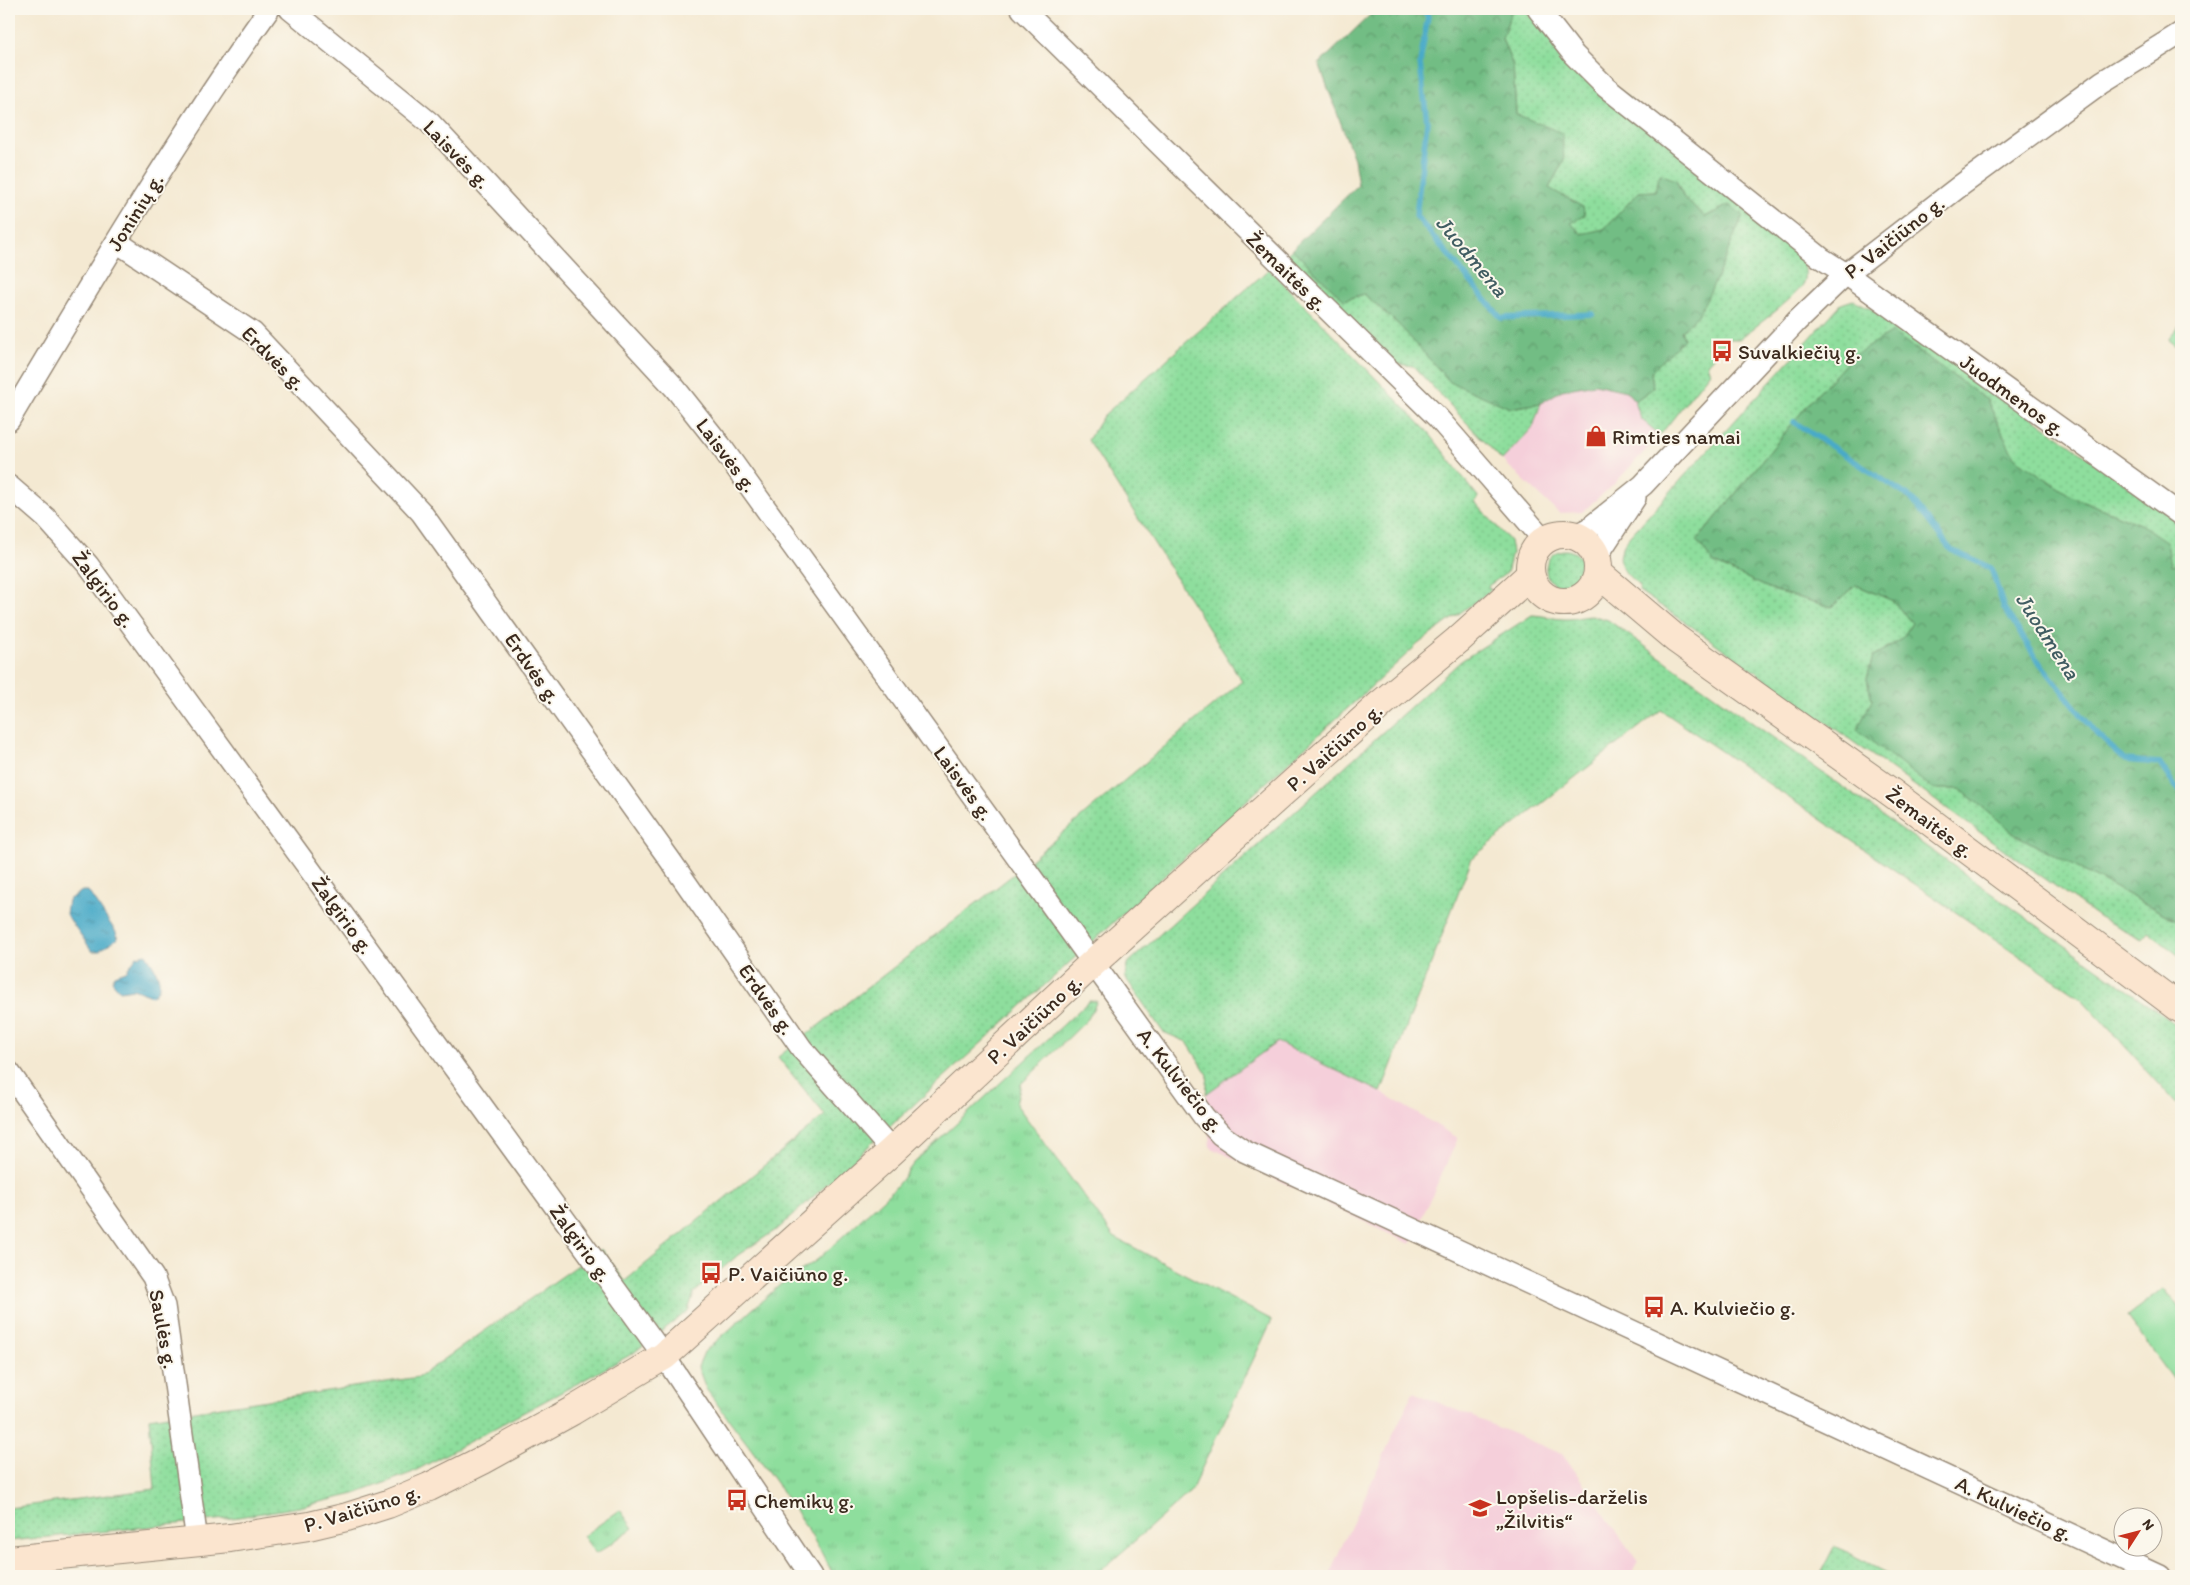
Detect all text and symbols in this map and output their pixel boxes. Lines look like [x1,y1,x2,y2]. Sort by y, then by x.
street label: Laisvės g. [418,114,496,194]
street label: Joninių g. [101,169,169,255]
street label: P. Vaičiūno g. [1839,190,1949,284]
water label: Juodmena [1430,210,1514,303]
street label: Žemaitės g. [1241,226,1333,316]
street label: Erdvės g. [237,321,311,395]
bus stop icon: Suvalkiečių g. [1709,338,1735,364]
place label: Suvalkiečių g. [1738,339,1861,364]
street label: Juodmenos g. [1956,349,2070,441]
street label: Laisvės g. [691,413,763,497]
shop icon: Rimties namai [1583,423,1609,449]
place label: Rimties namai [1612,424,1741,449]
street label: Žalgirio g. [67,546,141,632]
water label: Juodmena [2010,587,2086,685]
street label: Erdvės g. [500,628,566,708]
street label: P. Vaičiūno g. [1281,697,1387,797]
street label: Laisvės g. [929,741,999,825]
street label: Žemaitės g. [1881,781,1979,863]
street label: Žalgirio g. [306,871,380,959]
street label: Erdvės g. [734,959,800,1039]
street label: P. Vaičiūno g. [981,969,1087,1069]
street label: A. Kulviečio g. [1132,1023,1230,1137]
street label: Žalgirio g. [544,1199,618,1287]
bus stop icon: P. Vaičiūno g. [698,1260,724,1286]
place label: P. Vaičiūno g. [728,1261,848,1286]
street label: Saulės g. [144,1287,184,1371]
bus stop icon: A. Kulviečio g. [1641,1294,1667,1320]
place label: A. Kulviečio g. [1670,1295,1796,1320]
street label: A. Kulviečio g. [1952,1470,2076,1546]
street label: P. Vaičiūno g. [301,1478,423,1538]
place label: Lopšelis-darželis „Žilvitis“ [1496,1484,1648,1533]
bus stop icon: Chemikų g. [724,1487,750,1513]
place label: Chemikų g. [754,1488,854,1513]
school or university icon: Lopšelis-darželis „Žilvitis“ [1467,1495,1493,1521]
north arrow [2112,1508,2162,1558]
text: N [2138,1516,2158,1533]

